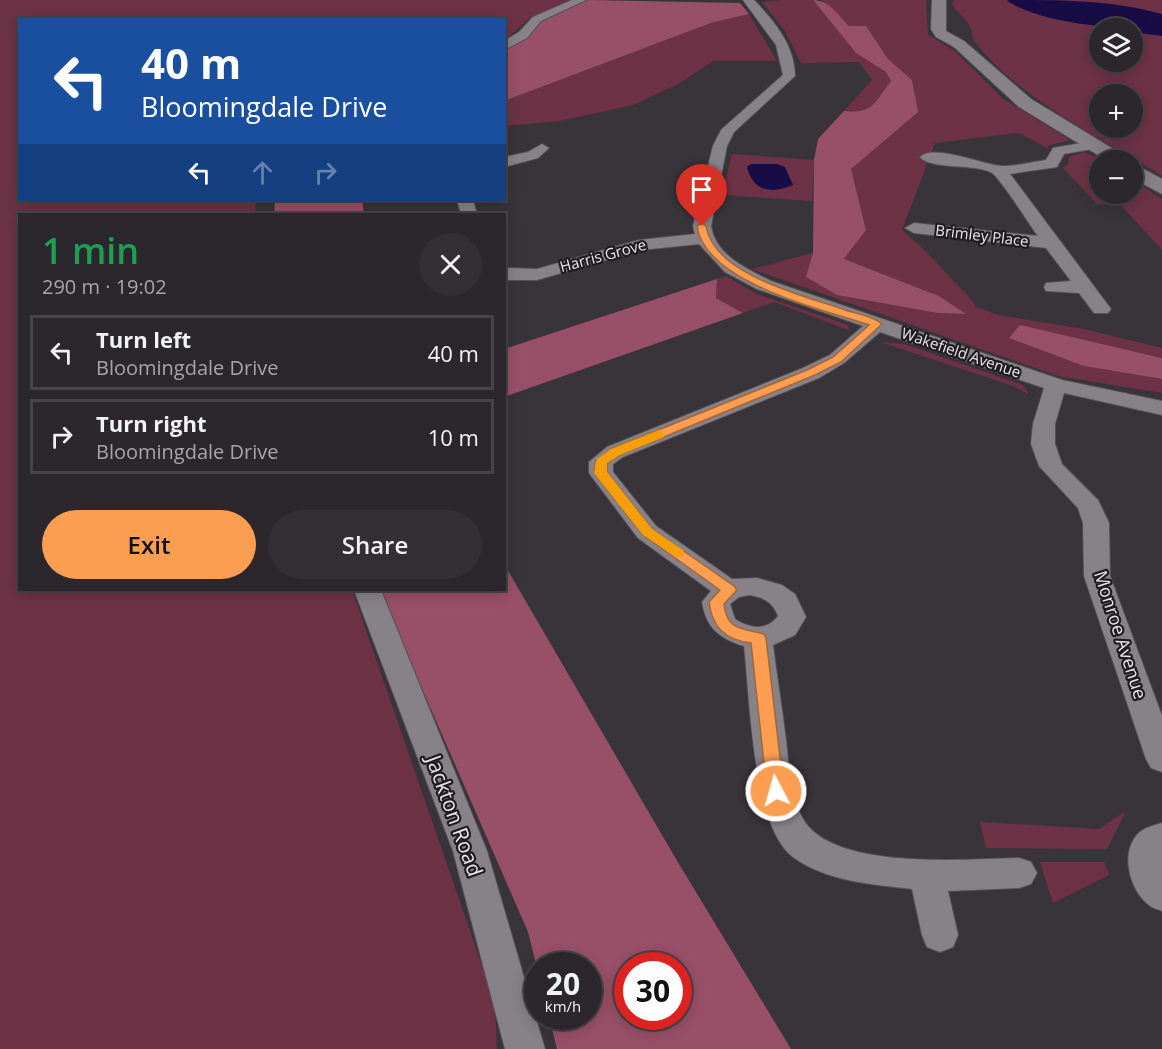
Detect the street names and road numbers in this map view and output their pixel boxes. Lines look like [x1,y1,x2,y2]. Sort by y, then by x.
street label: Brimley Place [934,219,1030,251]
street label: Harris Grove [557,234,648,276]
street label: Wakefield Avenue [899,322,1024,382]
street label: Monroe Avenue [1089,567,1153,702]
street label: Jackton Road [419,749,490,880]

